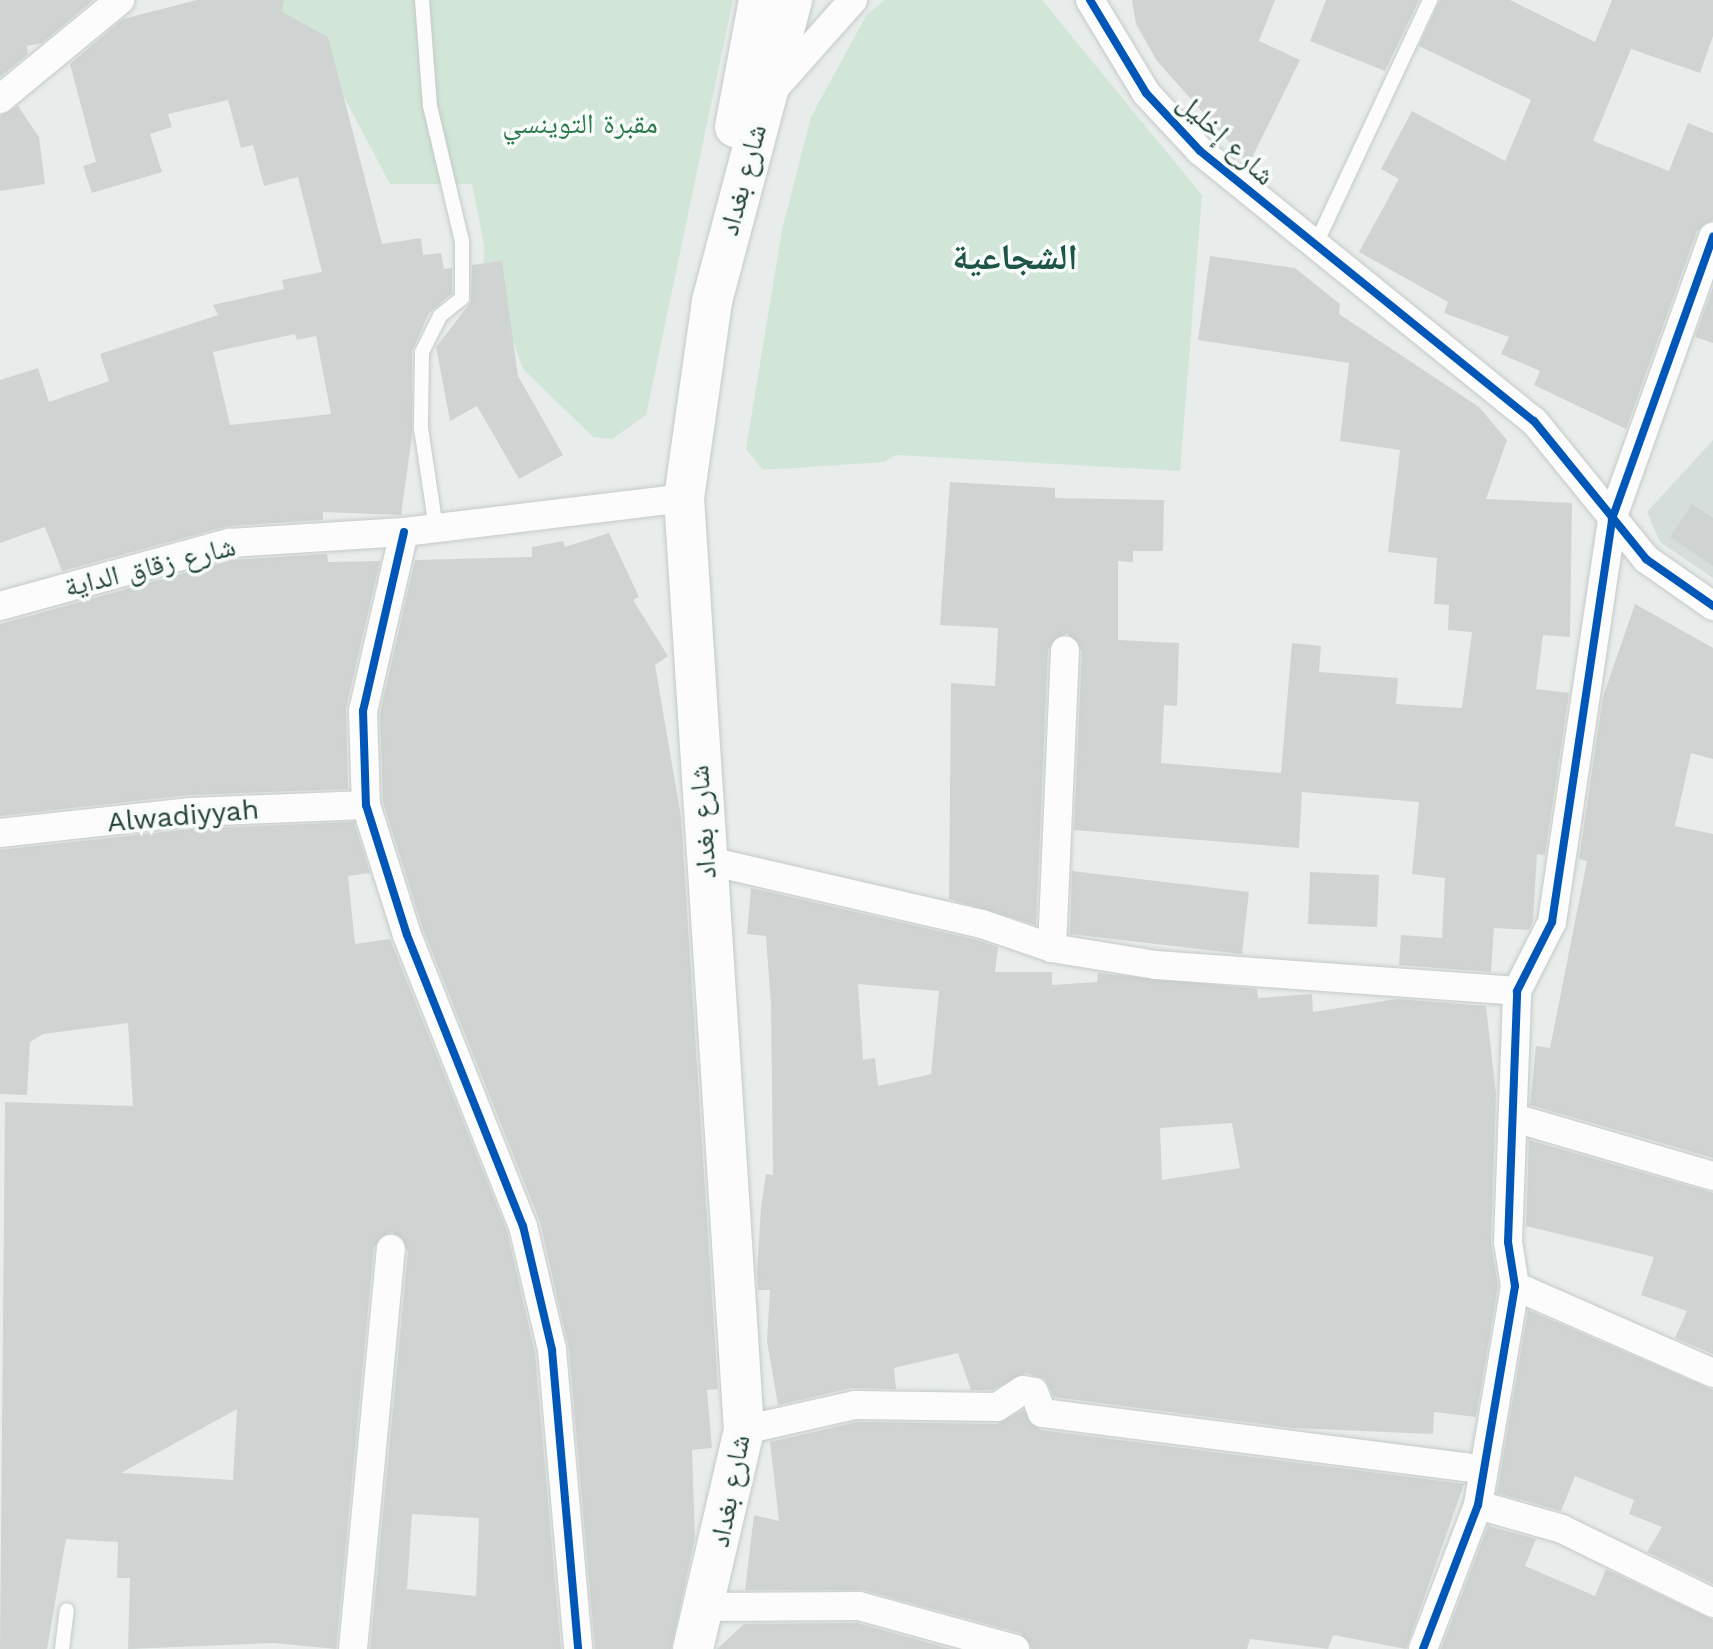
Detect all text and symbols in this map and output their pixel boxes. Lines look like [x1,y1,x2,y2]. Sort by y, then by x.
street label: شارع إخليل [1170,86,1282,192]
park label: مقبرة التوينسي [502,107,658,141]
street label: شارع بغداد [712,121,774,239]
district label: الشجاعية [952,236,1078,280]
street label: شارع زقاق الداية [61,530,239,604]
street label: شارع بغداد [682,764,724,880]
street label: Alwadiyyah [106,793,260,839]
street label: شارع بغداد [703,1432,757,1550]

